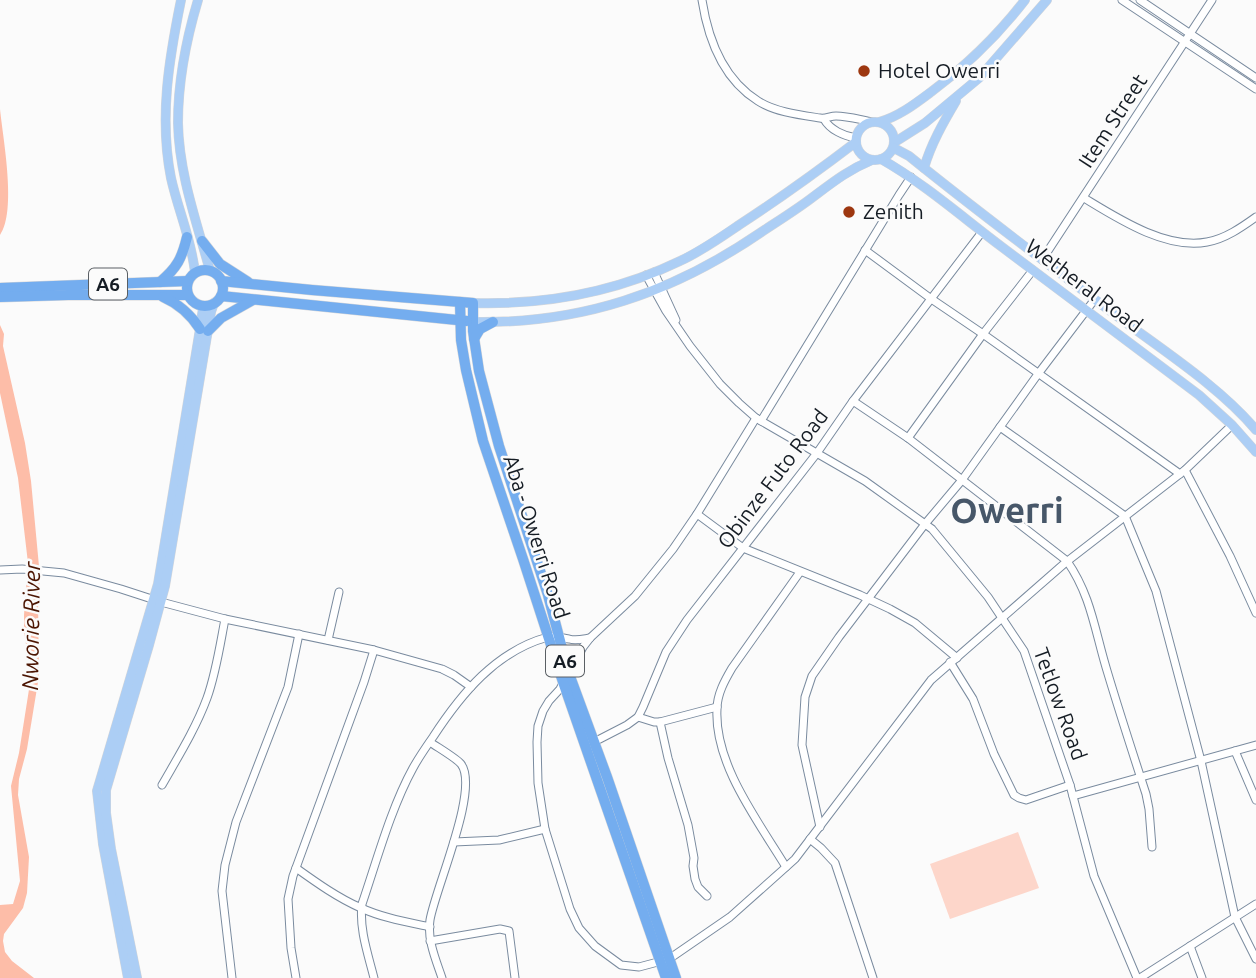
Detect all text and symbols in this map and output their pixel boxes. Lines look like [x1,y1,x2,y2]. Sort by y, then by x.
place label: Hotel Owerri [878,58,1000,82]
marker: Hotel Owerri [856,63,872,79]
street label: Item Street [1073,69,1151,172]
place label: Zenith [863,199,924,223]
marker: Zenith [841,204,857,220]
street label: Wetheral Road [1021,233,1148,337]
road number: A6 [89,268,127,300]
street label: Obinze Futo Road [712,404,832,553]
street label: Aba - Owerri Road [499,452,575,622]
district label: Owerri [950,490,1064,530]
water label: Nworie River [17,560,44,691]
street label: Tetlow Road [1030,644,1092,763]
road number: A6 [546,646,584,676]

